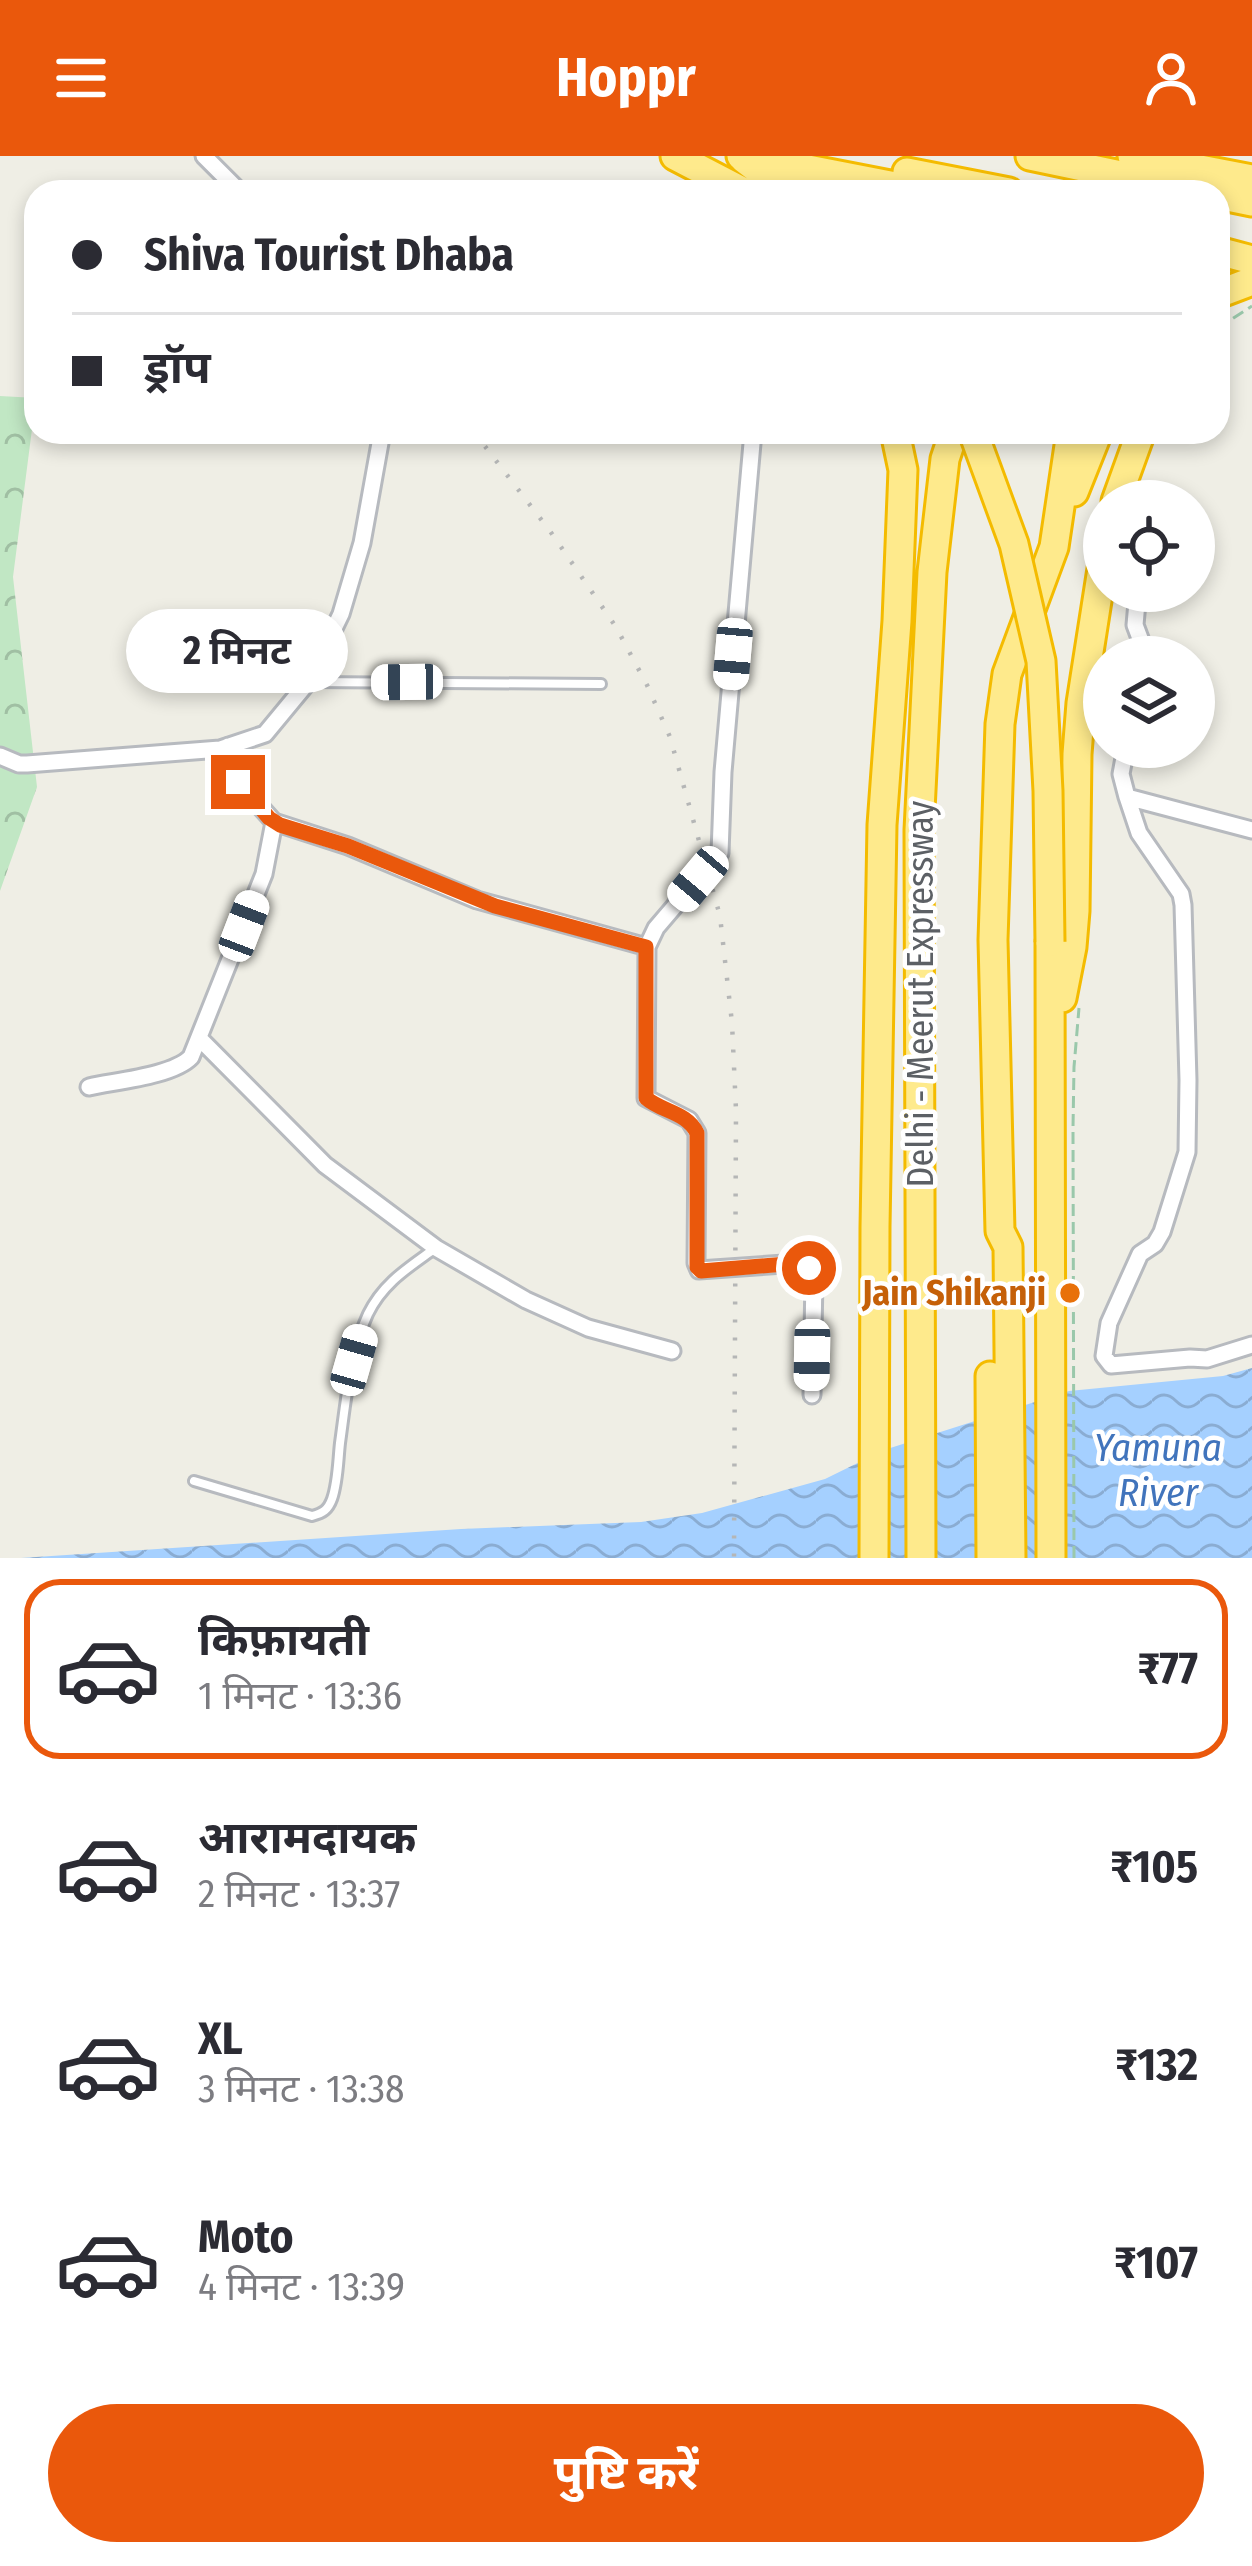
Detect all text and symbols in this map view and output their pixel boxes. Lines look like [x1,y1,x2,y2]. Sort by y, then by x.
icon: menu [48,45,114,111]
icon: person [1138,45,1204,111]
text: Hoppr [556,46,696,110]
text: Shiva Tourist Dhaba [144,228,514,282]
text: ड्रॉप [144,341,211,395]
map controls [1083,480,1215,768]
button: locate [1083,480,1215,612]
callout: 2 मिनट [127,608,349,692]
car [712,617,754,691]
text: 2 मिनट [183,628,291,674]
button: layers [1083,636,1215,768]
car [371,663,443,701]
route end [211,755,265,809]
street label: Delhi - Meerut Expressway [899,801,943,1187]
car [661,840,735,918]
car [214,886,274,966]
route start [782,1241,836,1295]
place label: Jain Shikanji [861,1271,1046,1315]
marker: Jain Shikanji [1057,1280,1083,1306]
car [793,1319,831,1391]
car [327,1320,381,1400]
water label: Yamuna River [1094,1425,1222,1516]
text: किफ़ायती [198,1613,369,1667]
icon: car [54,1615,162,1723]
text: ₹77 [1137,1642,1198,1696]
text: 1 मिनट · 13:36 [198,1673,402,1719]
text: आरामदायक [198,1811,416,1865]
icon: car [54,1813,162,1921]
text: ₹105 [1110,1840,1198,1894]
text: 2 मिनट · 13:37 [198,1871,400,1917]
icon: car [54,2011,162,2119]
text: XL [198,2012,243,2066]
text: ₹132 [1115,2038,1198,2092]
text: 3 मिनट · 13:38 [198,2066,405,2112]
icon: car [54,2209,162,2317]
text: Moto [198,2210,294,2264]
text: ₹107 [1114,2236,1198,2290]
text: 4 मिनट · 13:39 [198,2264,405,2310]
button: पुष्टि करें [48,2404,1204,2542]

